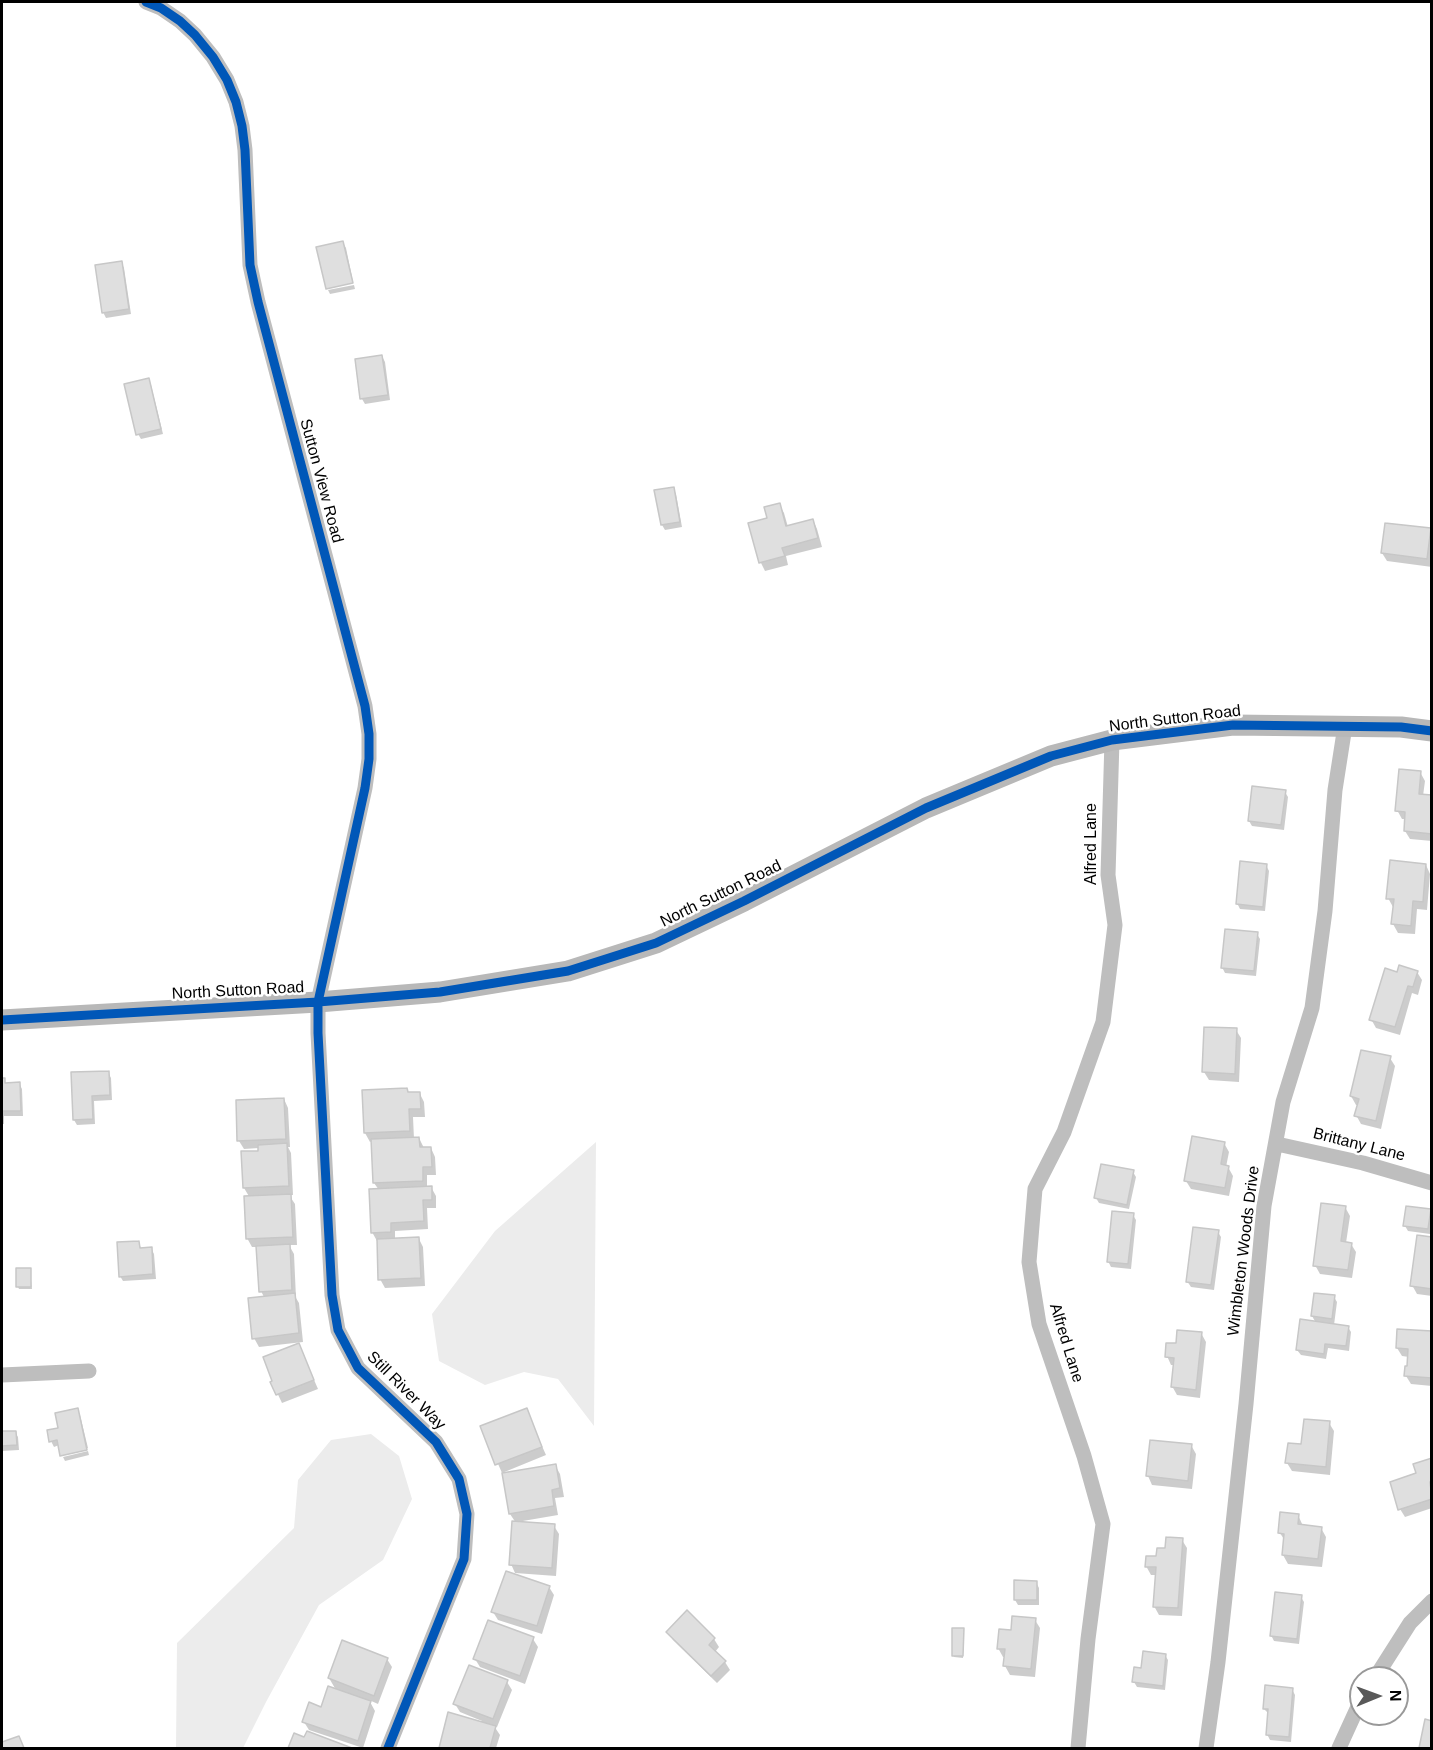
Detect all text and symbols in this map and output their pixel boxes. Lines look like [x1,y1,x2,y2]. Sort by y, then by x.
street label: Sutton View Road [295,417,347,545]
street label: North Sutton Road [1108,701,1242,737]
street label: Alfred Lane [1082,803,1102,885]
street label: North Sutton Road [657,856,785,932]
street label: North Sutton Road [171,978,305,1004]
street label: Brittany Lane [1311,1124,1407,1166]
street label: Wimbleton Woods Drive [1224,1165,1264,1337]
street label: Alfred Lane [1045,1301,1087,1385]
street label: Still River Way [363,1348,449,1434]
north arrow [1349,1666,1409,1726]
text: N [1387,1690,1404,1702]

